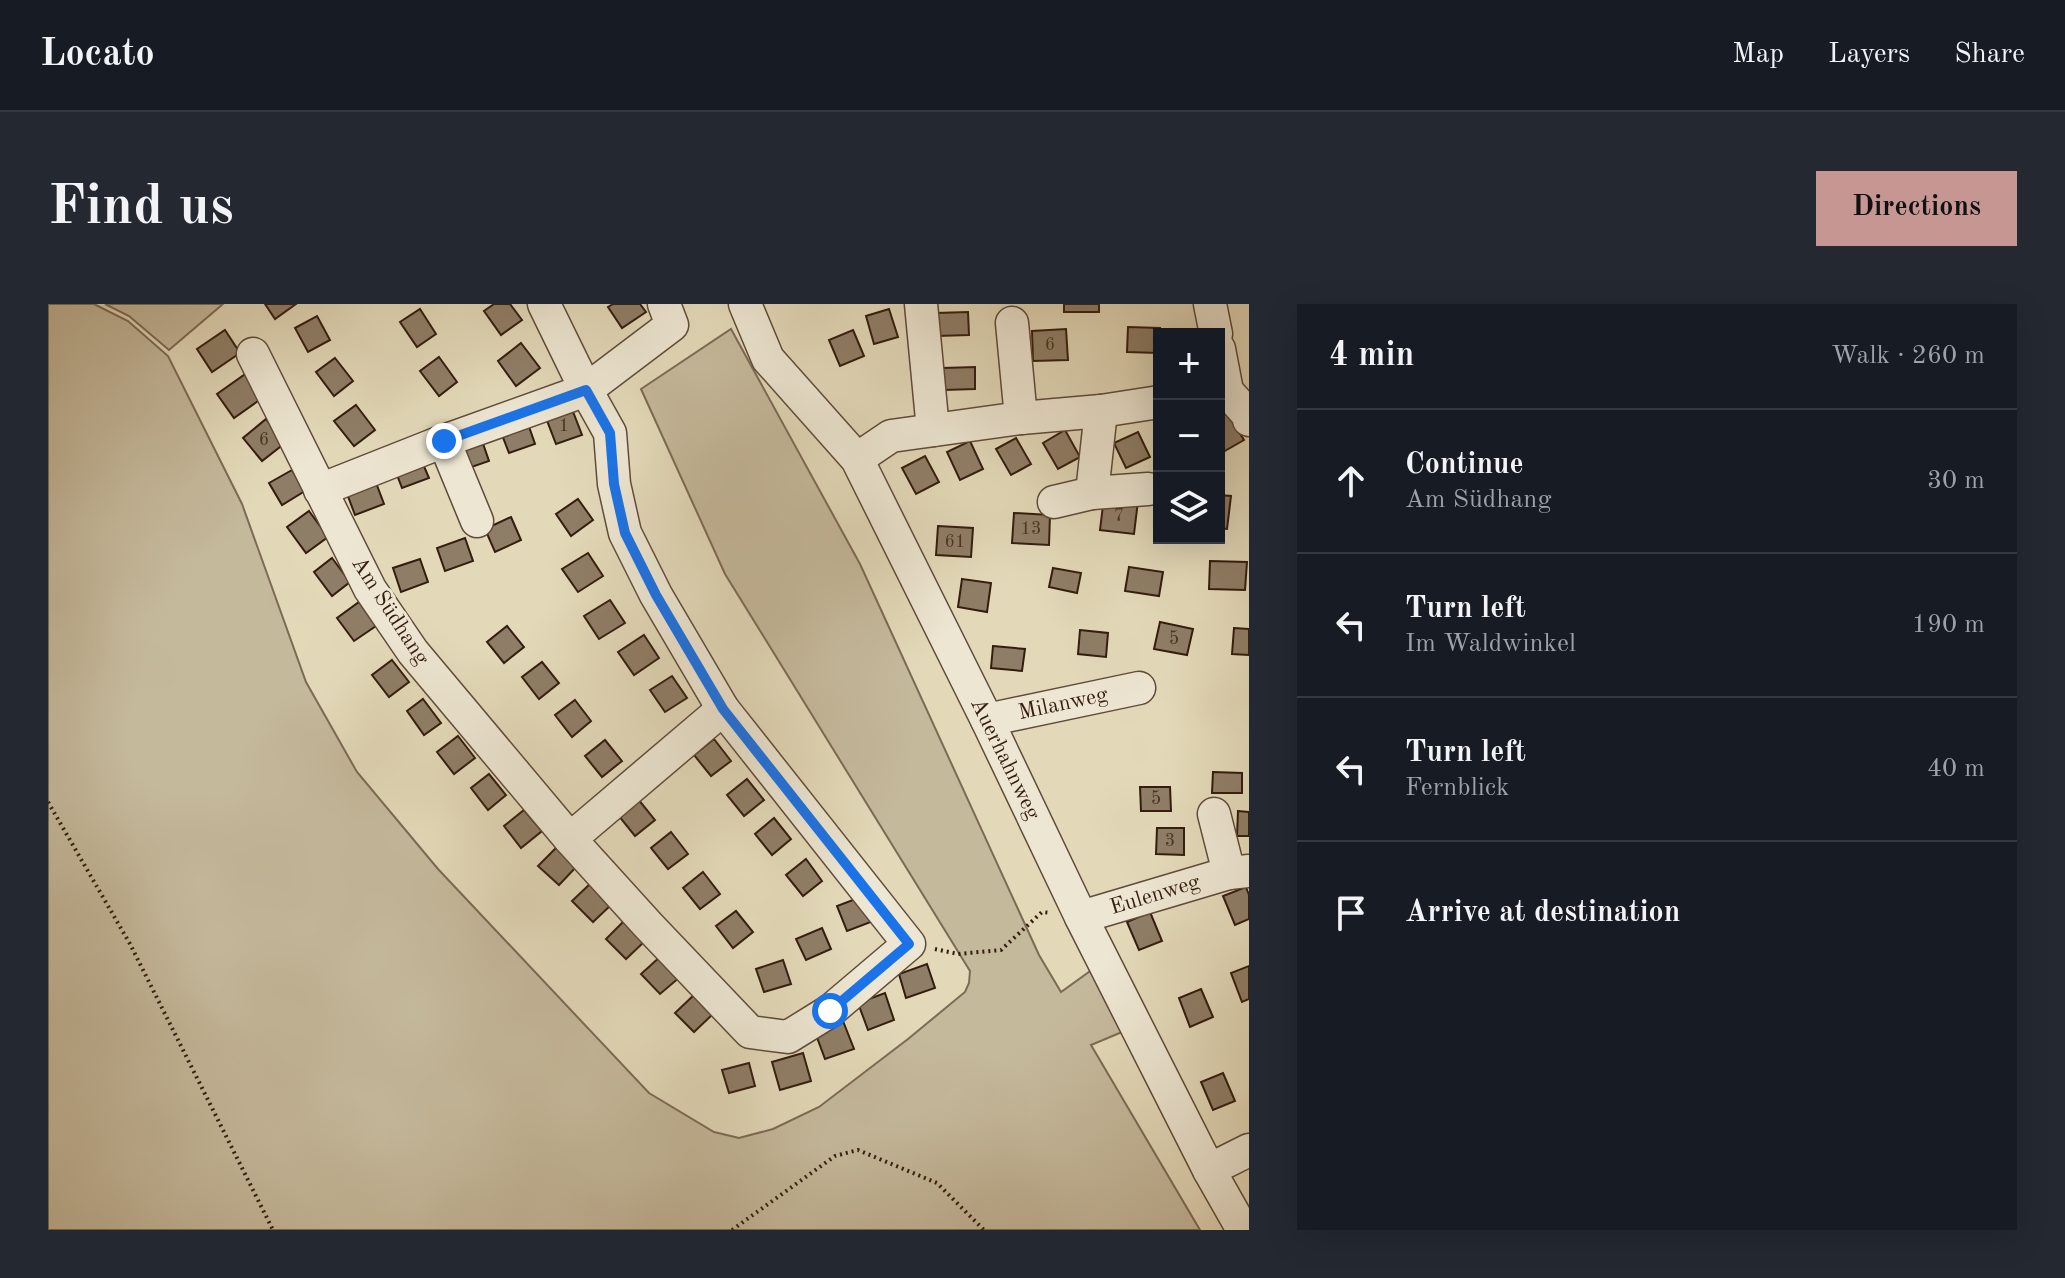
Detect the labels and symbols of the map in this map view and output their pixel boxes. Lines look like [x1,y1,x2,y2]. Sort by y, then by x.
house number: 6 [1045,336,1055,354]
house number: 1 [559,417,569,435]
route end [426,423,462,459]
house number: 6 [259,431,269,449]
house number: 7 [1114,507,1124,525]
house number: 13 [1021,520,1041,538]
house number: 61 [945,533,965,551]
street label: Am Südhang [347,553,433,669]
house number: 5 [1169,630,1179,648]
street label: Milanweg [1016,684,1110,724]
street label: Auerhahnweg [966,695,1044,823]
house number: 5 [1151,790,1161,808]
house number: 3 [1165,832,1175,850]
street label: Eulenweg [1107,871,1203,919]
route start [812,993,848,1029]

